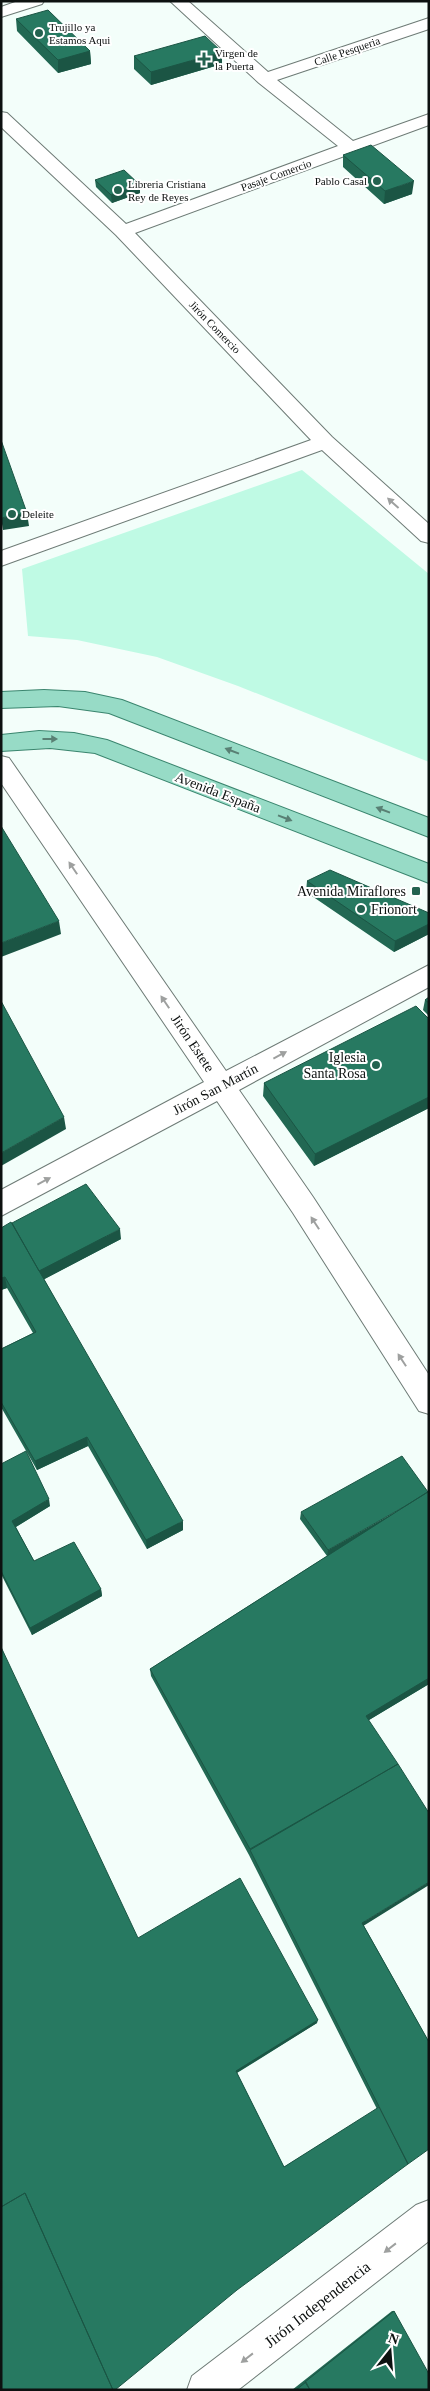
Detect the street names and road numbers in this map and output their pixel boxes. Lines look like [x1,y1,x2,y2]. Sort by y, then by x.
street label: Calle Pesqueria [313,34,382,68]
street label: Pasaje Comercio [239,156,313,193]
street label: Jirón Comercio [187,298,243,356]
street label: Avenida España [173,769,263,816]
street label: Jirón Estete [168,1012,217,1075]
street label: Jirón San Martín [170,1061,260,1118]
street label: Jirón Independencia [261,2258,374,2352]

